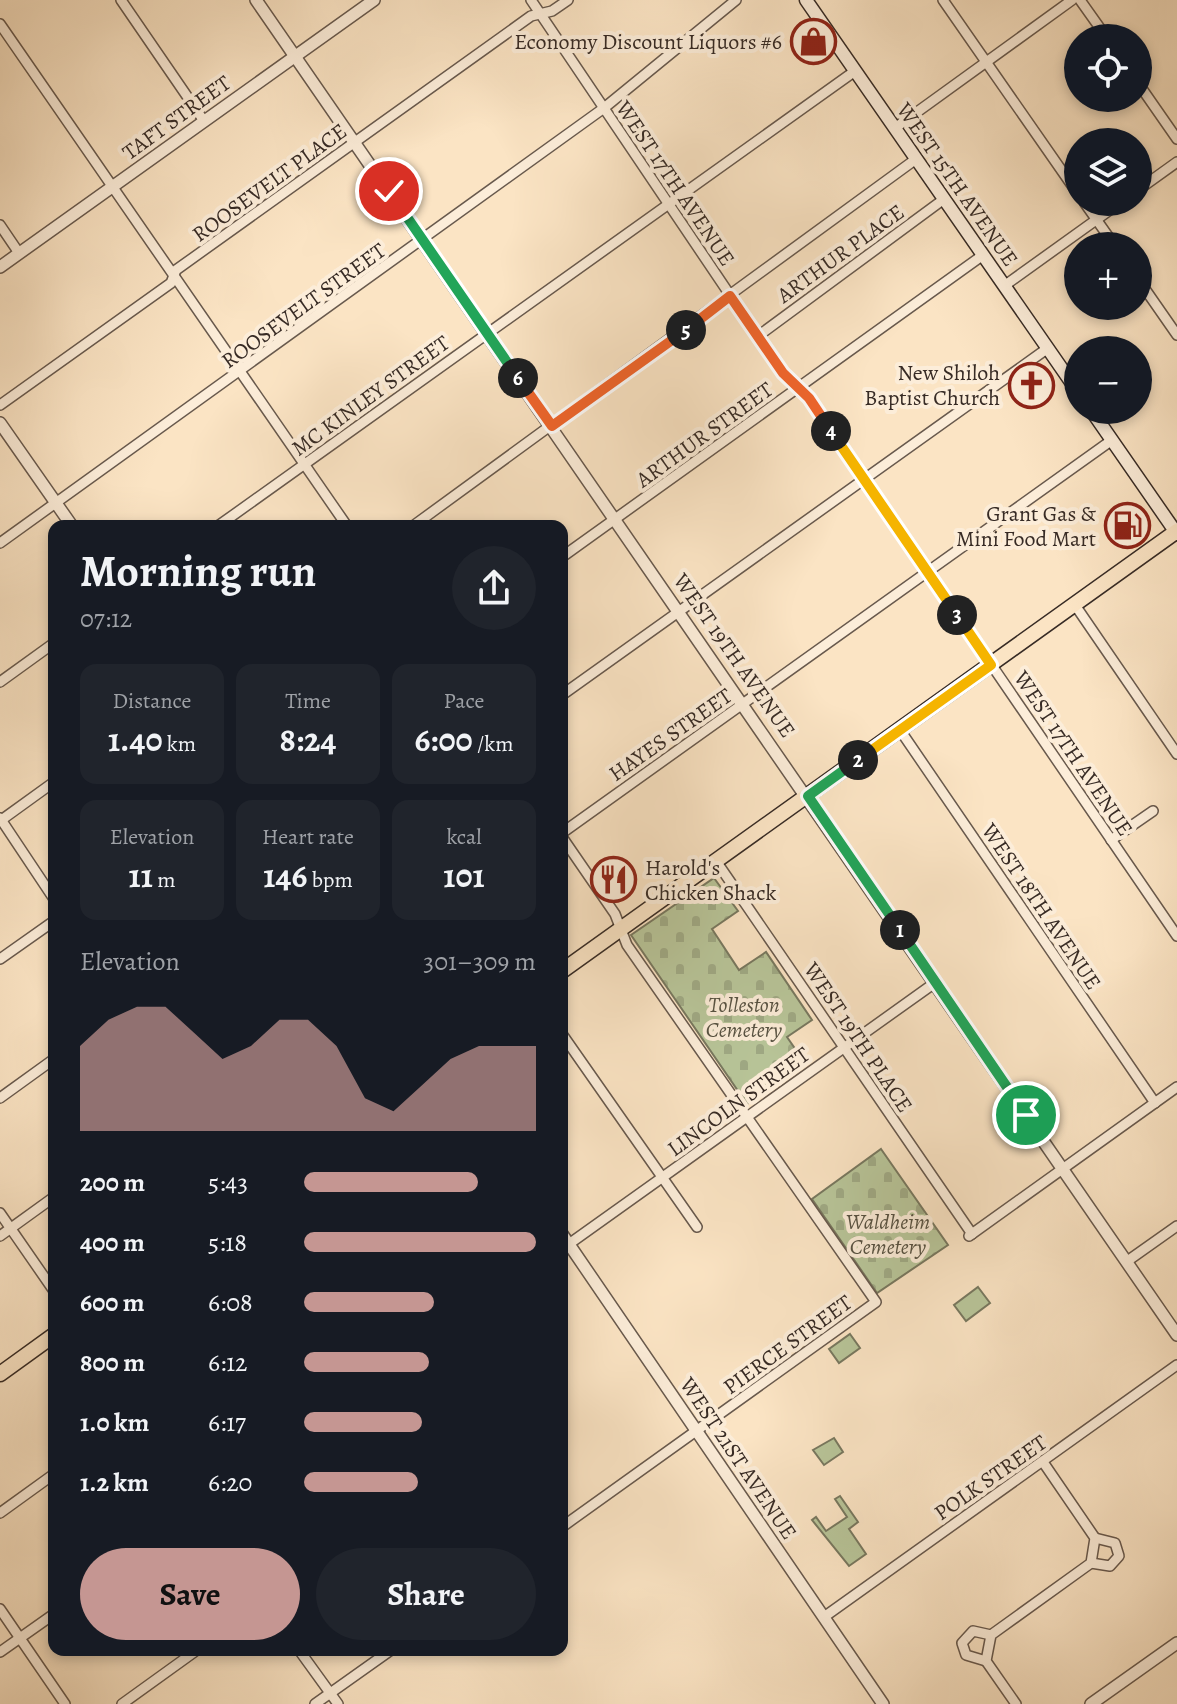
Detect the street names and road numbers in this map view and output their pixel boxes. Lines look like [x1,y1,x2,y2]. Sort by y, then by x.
street label: TAFT STREET [116,68,237,167]
street label: WEST 17TH AVENUE [608,94,742,272]
street label: WEST 15TH AVENUE [889,96,1025,272]
street label: ROOSEVELT PLACE [186,116,353,249]
street label: ARTHUR PLACE [770,197,910,311]
street label: ROOSEVELT STREET [215,236,392,376]
street label: MC KINLEY STREET [286,328,456,463]
street label: ARTHUR STREET [629,375,779,495]
street label: WEST 19TH AVENUE [666,567,802,744]
street label: WEST 17TH AVENUE [1006,664,1140,842]
street label: HAYES STREET [603,681,738,788]
street label: WEST 18TH AVENUE [974,817,1108,996]
street label: WEST 19TH PLACE [796,956,920,1119]
street label: LINCOLN STREET [661,1040,816,1164]
street label: PIERCE STREET [717,1288,858,1402]
street label: WEST 21ST AVENUE [672,1371,804,1546]
street label: POLK STREET [928,1428,1053,1528]

